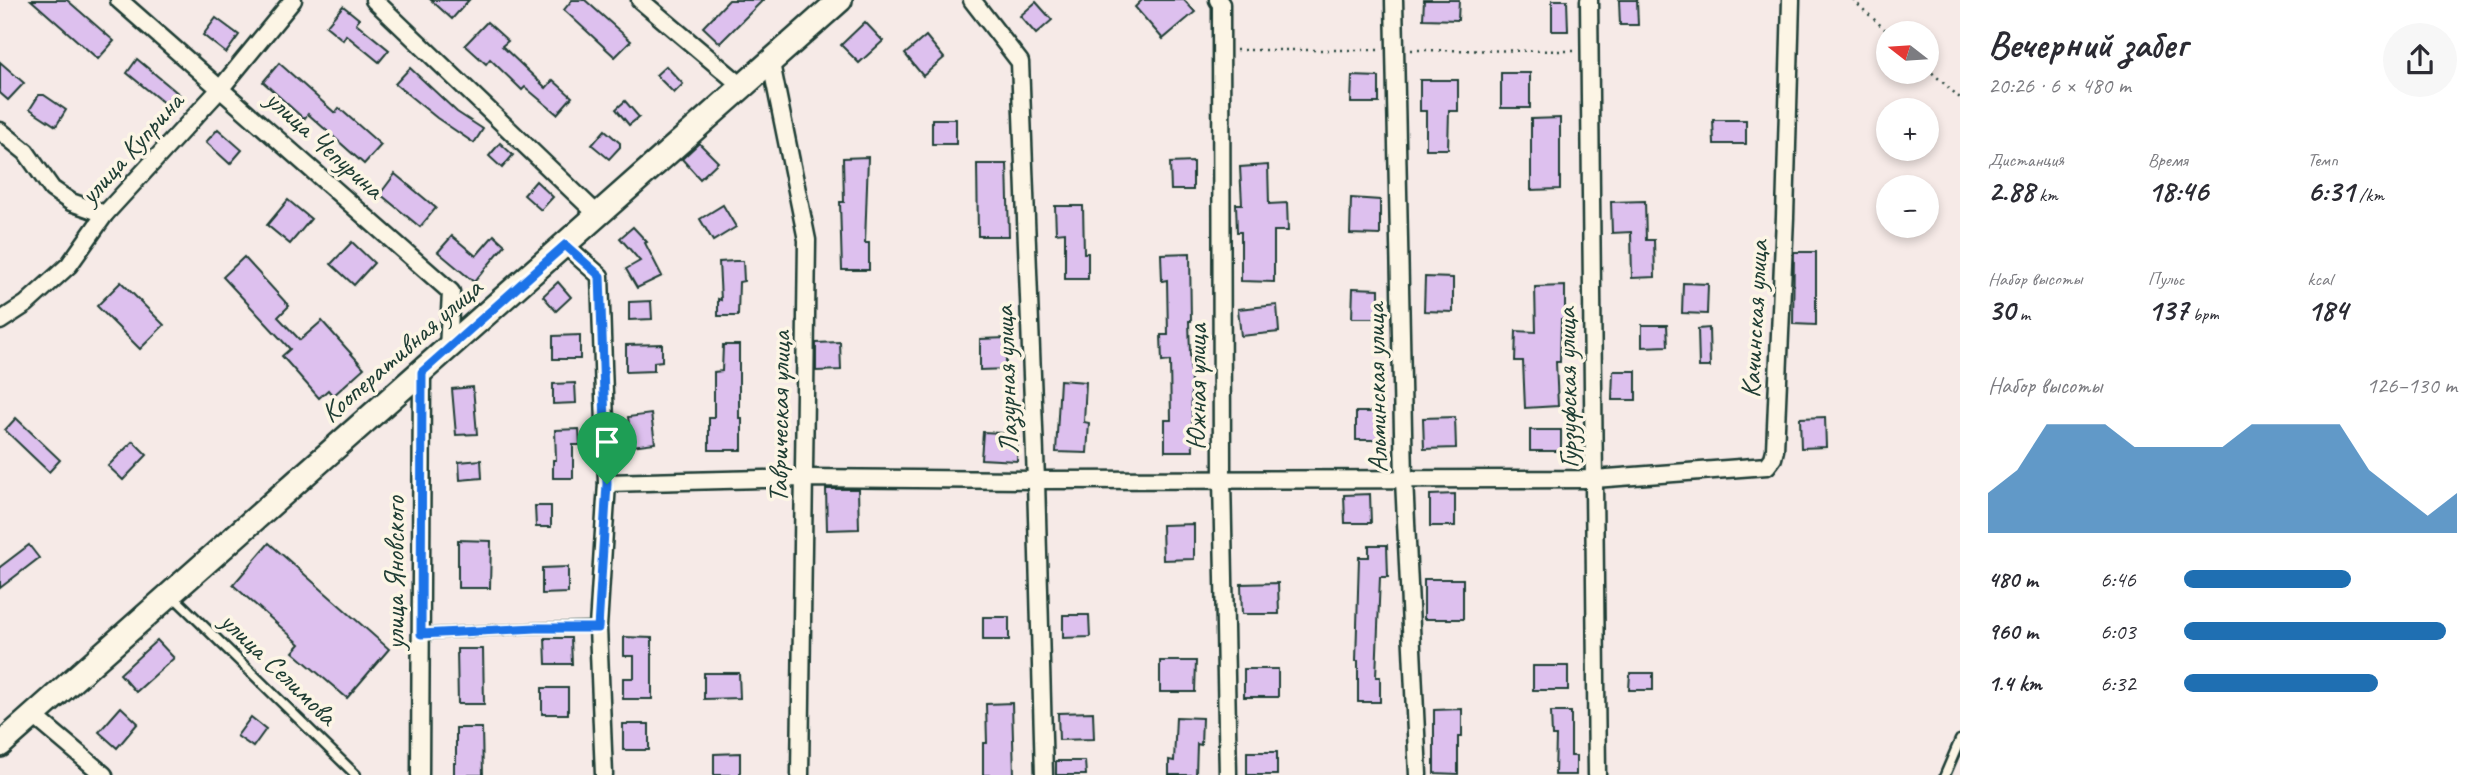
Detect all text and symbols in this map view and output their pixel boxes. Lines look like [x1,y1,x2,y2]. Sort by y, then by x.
north arrow [1876,21,1939,84]
map controls [1876,21,1939,238]
text: Вечерний забег [1988,21,2187,68]
button: share [2383,23,2457,97]
text: 20:26 · 6 × 480 m [1988,71,2131,100]
street label: улица Чепурина [257,80,393,207]
street label: улица Куприна [70,83,192,213]
button: + [1876,98,1939,161]
text: Дистанция [1988,148,2064,172]
text: Время [2148,148,2188,172]
text: Темп [2307,148,2338,172]
text: 2.88 [1988,172,2034,210]
text: 18:46 [2148,172,2208,210]
text: 6:31 [2307,172,2354,210]
button: − [1876,175,1939,238]
text: km [2034,183,2058,207]
text: /km [2354,183,2384,207]
street label: Качинская улица [1732,238,1776,399]
text: Набор высоты [1988,267,2082,291]
text: Пульс [2148,267,2184,291]
text: kcal [2307,267,2332,291]
street label: Кооперативная улица [313,269,490,430]
text: 30 [1988,291,2015,329]
text: 137 [2148,291,2188,329]
text: 184 [2307,291,2348,329]
street label: Альминская улица [1357,300,1395,473]
text: m [2015,302,2030,326]
text: bpm [2188,302,2219,326]
street label: Лазурная улица [986,303,1027,455]
street label: Гурзуфская улица [1548,306,1586,469]
street label: Южная улица [1179,322,1214,450]
street label: Таврическая улица [760,329,798,503]
text: Набор высоты [1988,371,2102,400]
text: 126–130 m [2366,371,2457,400]
pin [577,412,637,484]
icon: arrive [588,423,626,461]
street label: улица Яновского [377,494,412,652]
text: 480 m [1988,565,2038,594]
text: 6:46 [2100,565,2136,594]
street label: улица Селимова [212,602,346,734]
text: 960 m [1988,617,2038,646]
text: 6:03 [2100,617,2136,646]
text: 1.4 km [1988,669,2042,698]
text: 6:32 [2100,669,2136,698]

